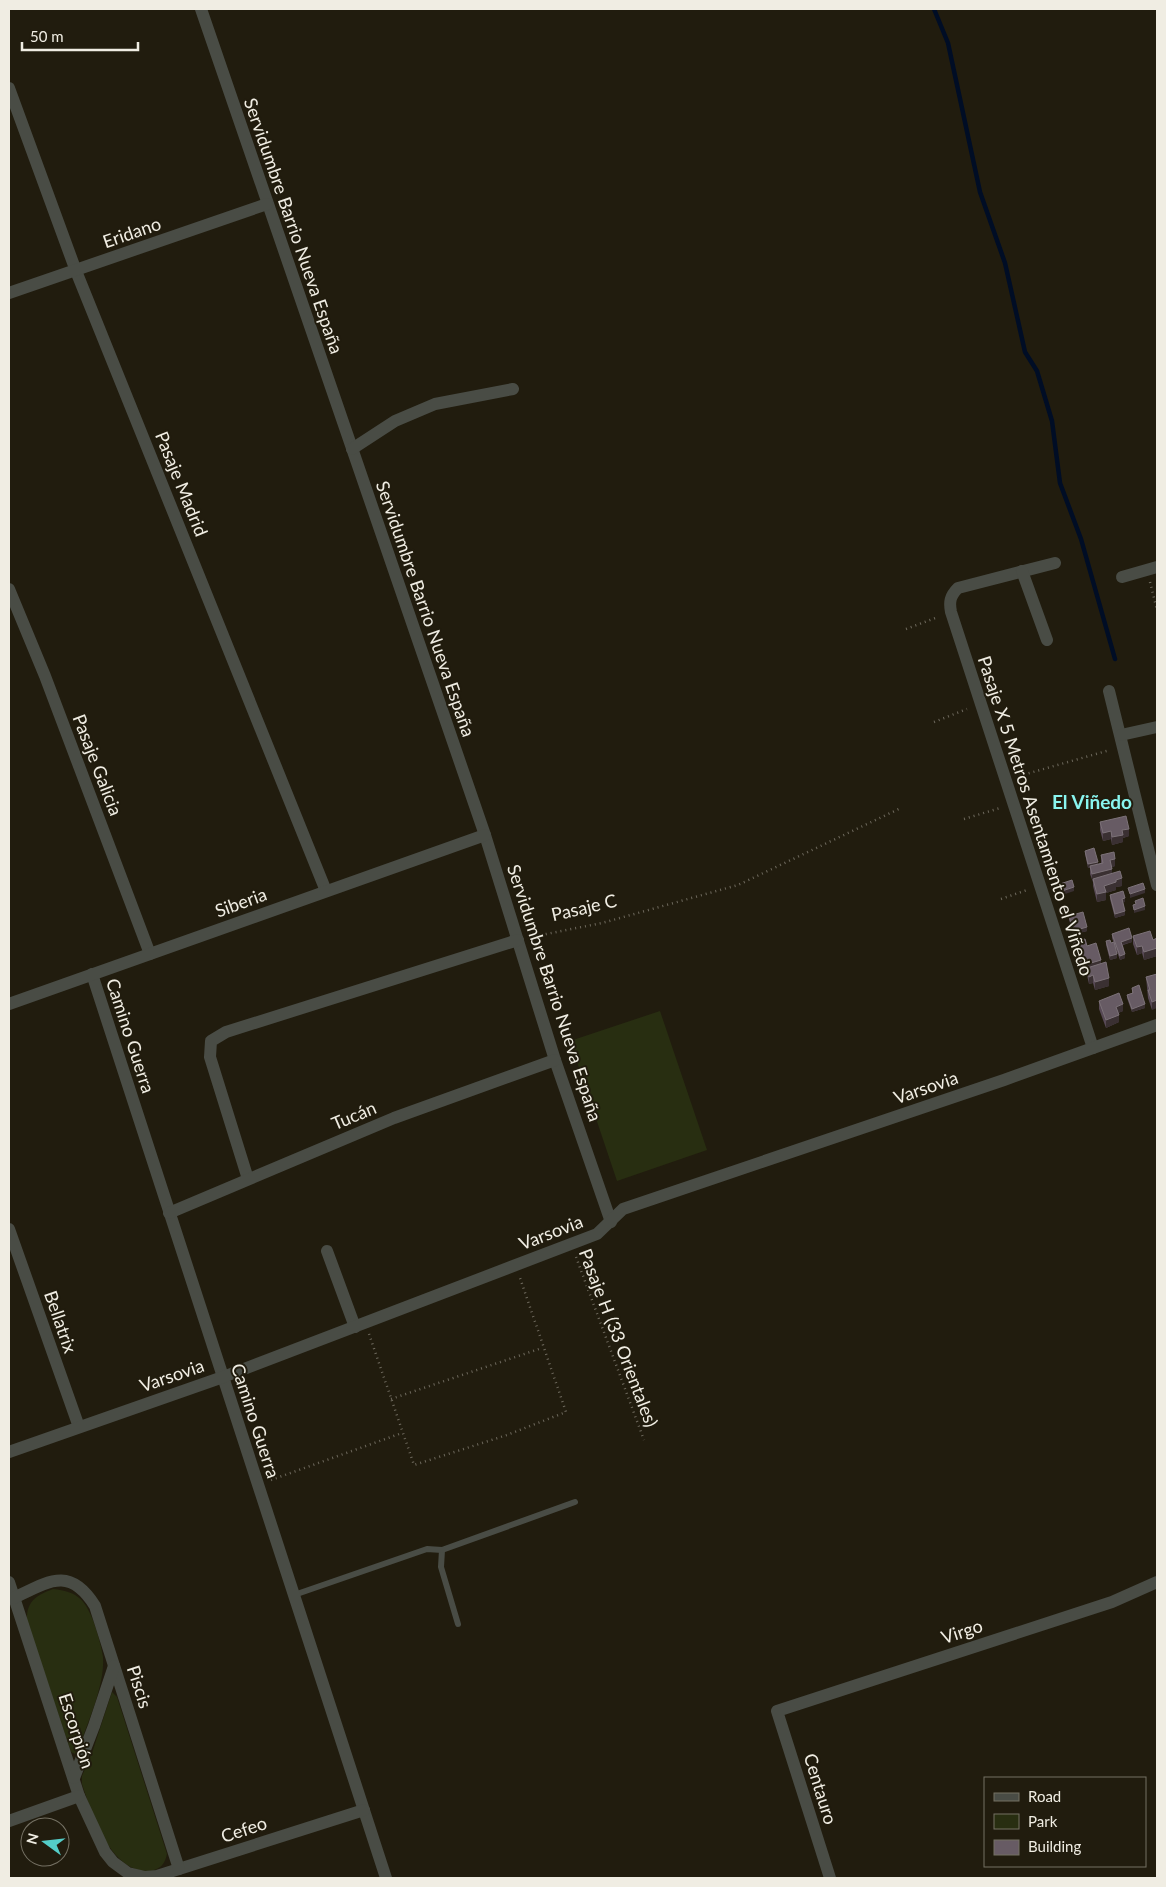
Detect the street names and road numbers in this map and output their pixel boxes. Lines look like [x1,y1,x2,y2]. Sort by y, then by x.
street label: Servidumbre Barrio Nueva España [240,95,348,356]
street label: Eridano [100,212,164,252]
street label: Pasaje Madrid [151,428,213,539]
street label: Servidumbre Barrio Nueva España [372,478,480,739]
street label: Pasaje X 5 Metros Asentamiento el Viñedo [974,653,1098,978]
street label: Pasaje Galicia [68,711,127,819]
street label: Servidumbre Barrio Nueva España [503,861,607,1124]
street label: Siberia [212,883,270,922]
street label: Pasaje C [549,889,619,925]
street label: Camino Guerra [102,976,160,1096]
street label: Varsovia [891,1066,961,1108]
street label: Tucán [328,1096,379,1134]
street label: Varsovia [516,1210,586,1254]
street label: Pasaje H (33 Orientales) [575,1245,663,1430]
street label: Bellatrix [40,1288,82,1356]
street label: Varsovia [137,1354,207,1396]
street label: Camino Guerra [227,1361,285,1481]
street label: Virgo [938,1614,985,1648]
street label: Piscis [123,1663,157,1711]
street label: Escorpión [54,1690,99,1771]
street label: Centauro [800,1751,842,1827]
street label: Cefeo [218,1811,269,1847]

